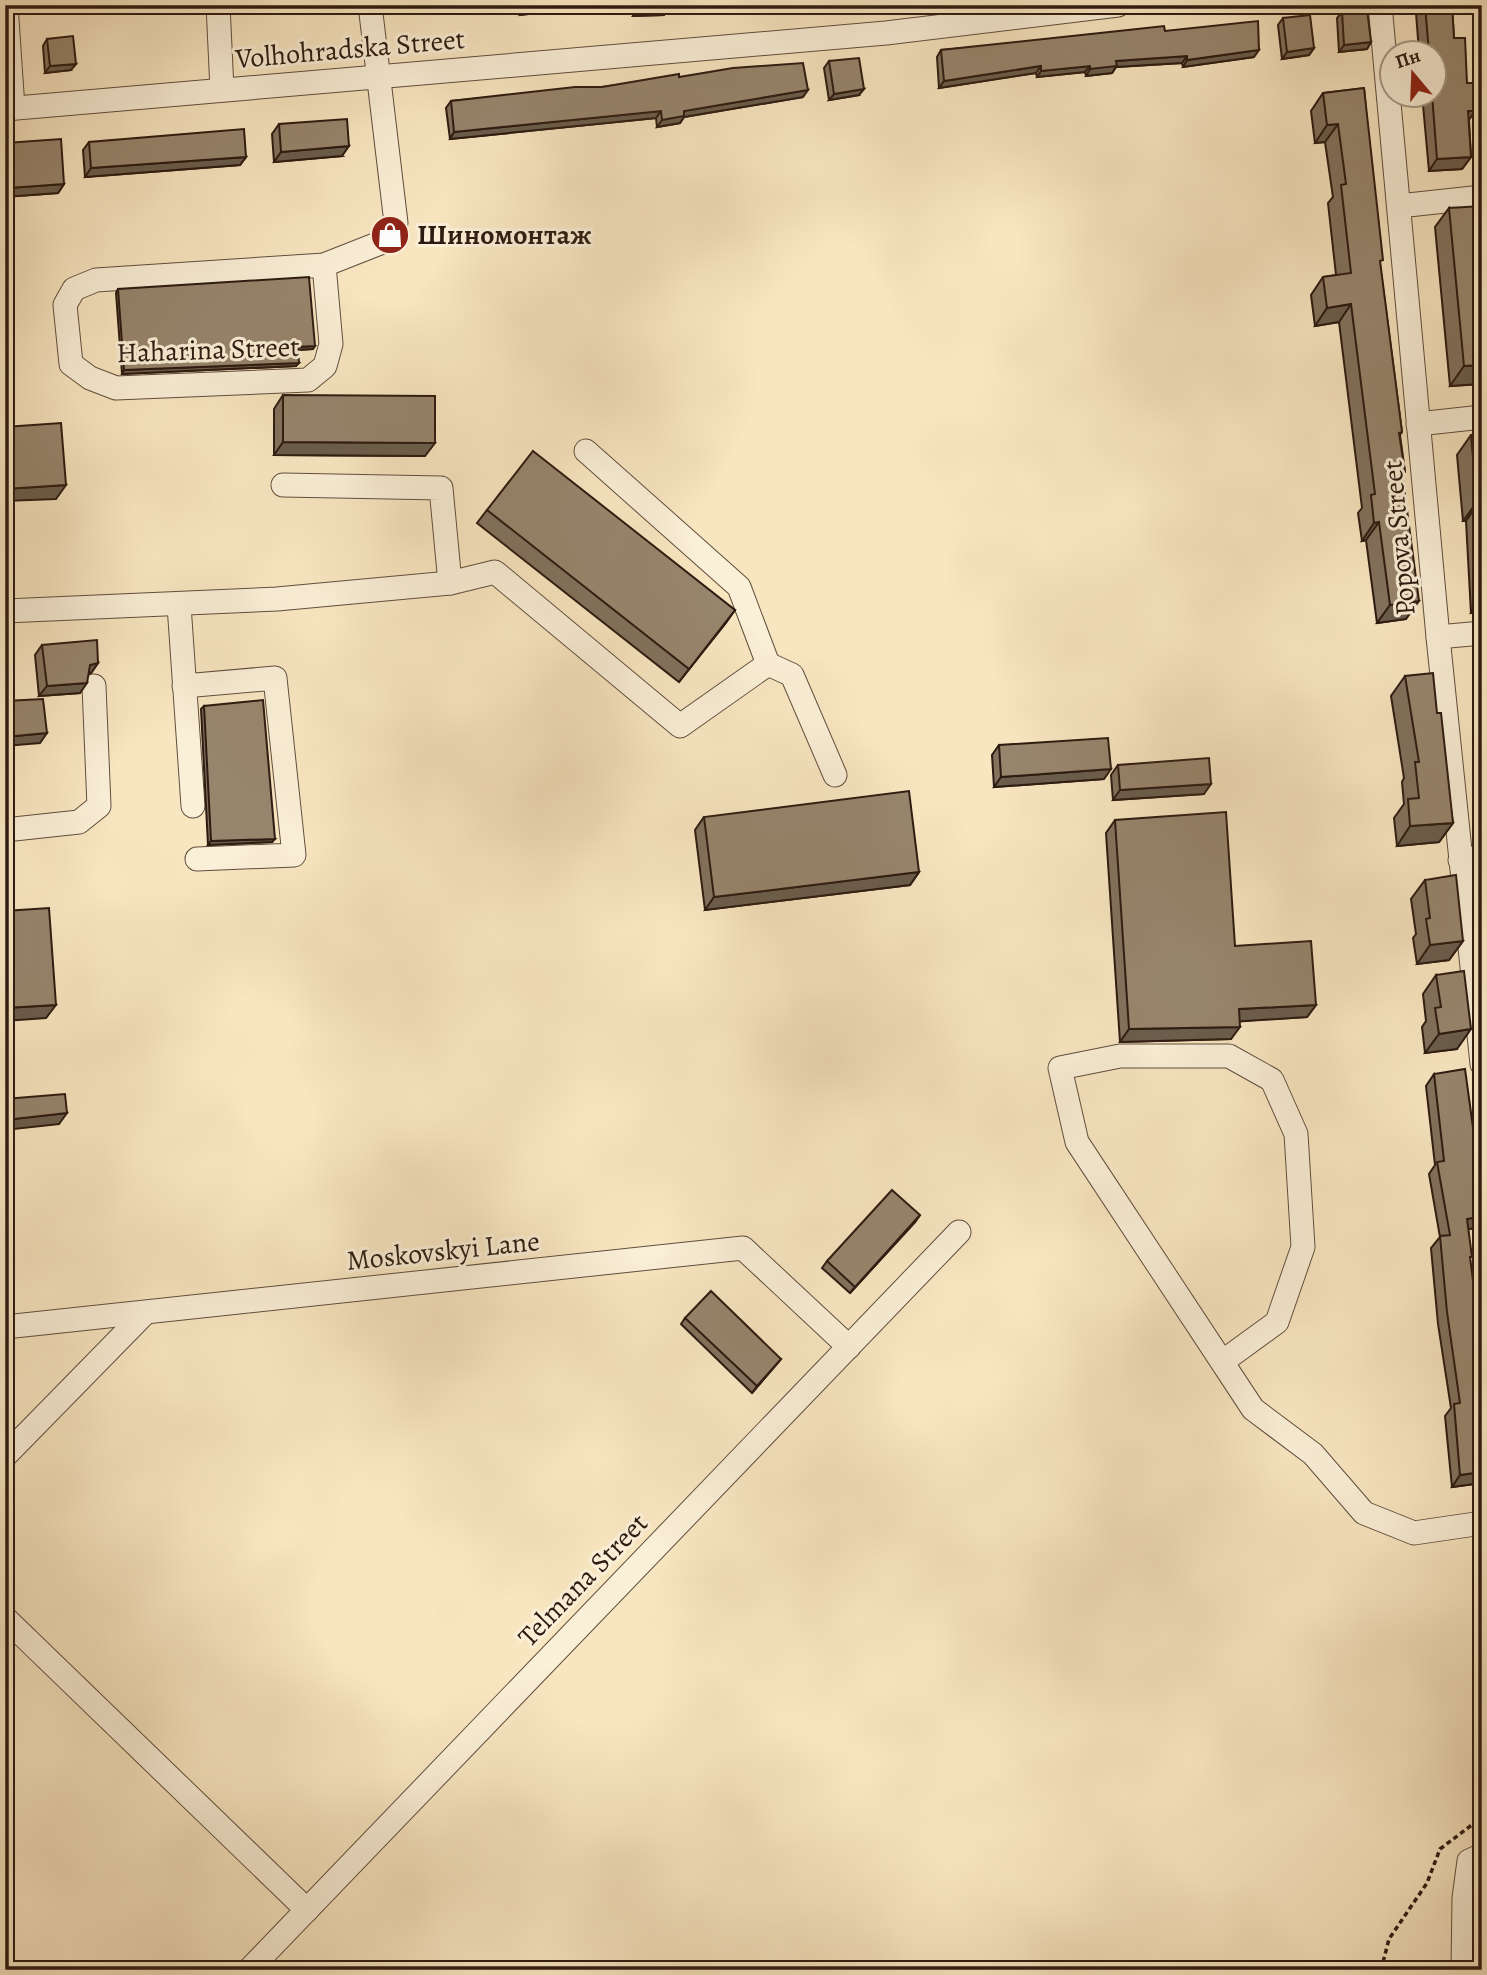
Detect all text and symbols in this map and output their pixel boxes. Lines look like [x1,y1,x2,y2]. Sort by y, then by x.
street label: Volhohradska Street [233,20,466,78]
north arrow [1378,38,1448,108]
text: Пн [1392,43,1424,75]
shop icon: Шиномонтаж [369,214,411,256]
place label: Шиномонтаж [417,216,592,254]
street label: Haharina Street [116,328,300,372]
street label: Popova Street [1373,459,1425,617]
street label: Moskovskyi Lane [345,1222,541,1280]
street label: Telmana Street [510,1505,656,1655]

